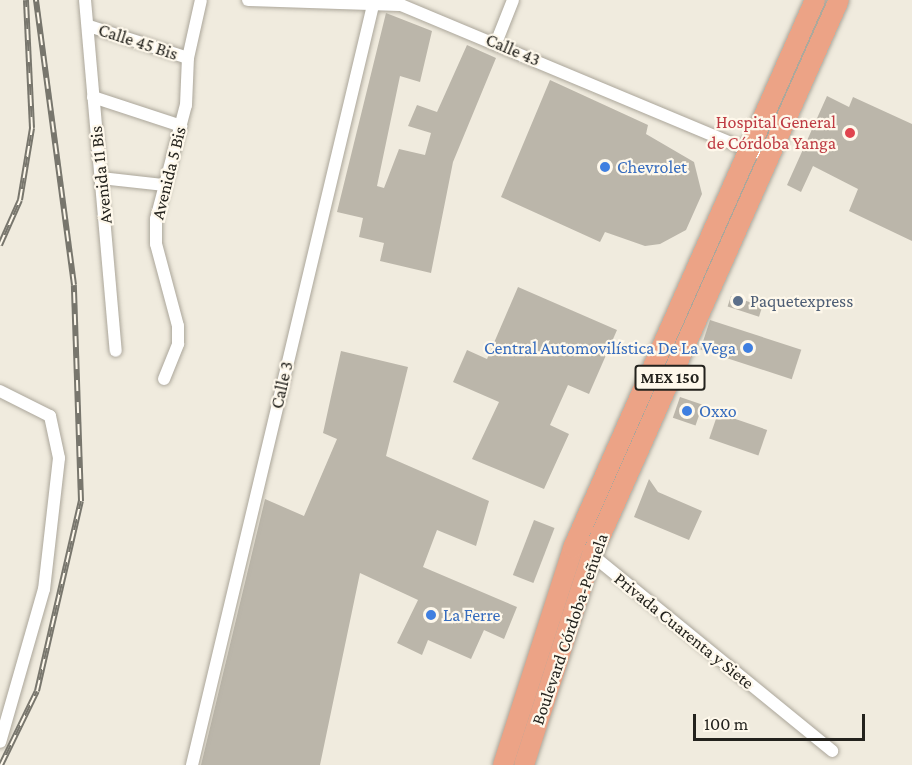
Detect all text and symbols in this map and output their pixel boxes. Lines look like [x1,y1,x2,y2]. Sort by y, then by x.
street label: Calle 45 Bis [96,19,180,65]
street label: Calle 43 [482,29,544,71]
place label: Hospital General de Córdoba Yanga [707,112,836,154]
street label: Avenida 5 Bis [147,124,191,222]
marker: Hospital General de Córdoba Yanga [841,124,859,142]
street label: Avenida 11 Bis [85,125,117,225]
place label: Chevrolet [617,156,687,178]
marker: Chevrolet [598,160,612,174]
place label: Paquetexpress [750,290,853,312]
marker: Paquetexpress [731,294,745,308]
place label: Central Automovilística De La Vega [484,337,736,359]
marker: Central Automovilística De La Vega [741,341,755,355]
street label: Calle 3 [266,359,298,411]
road number: MEX 150 [634,365,706,391]
place label: Oxxo [699,400,737,422]
marker: Oxxo [680,404,694,418]
street label: Boulevard Córdoba-Peñuela [527,530,613,728]
street label: Privada Cuarenta y Siete [610,568,758,694]
place label: La Ferre [443,604,500,626]
marker: La Ferre [424,608,438,622]
scale bar [696,702,868,740]
text: 100 m [704,714,748,734]

